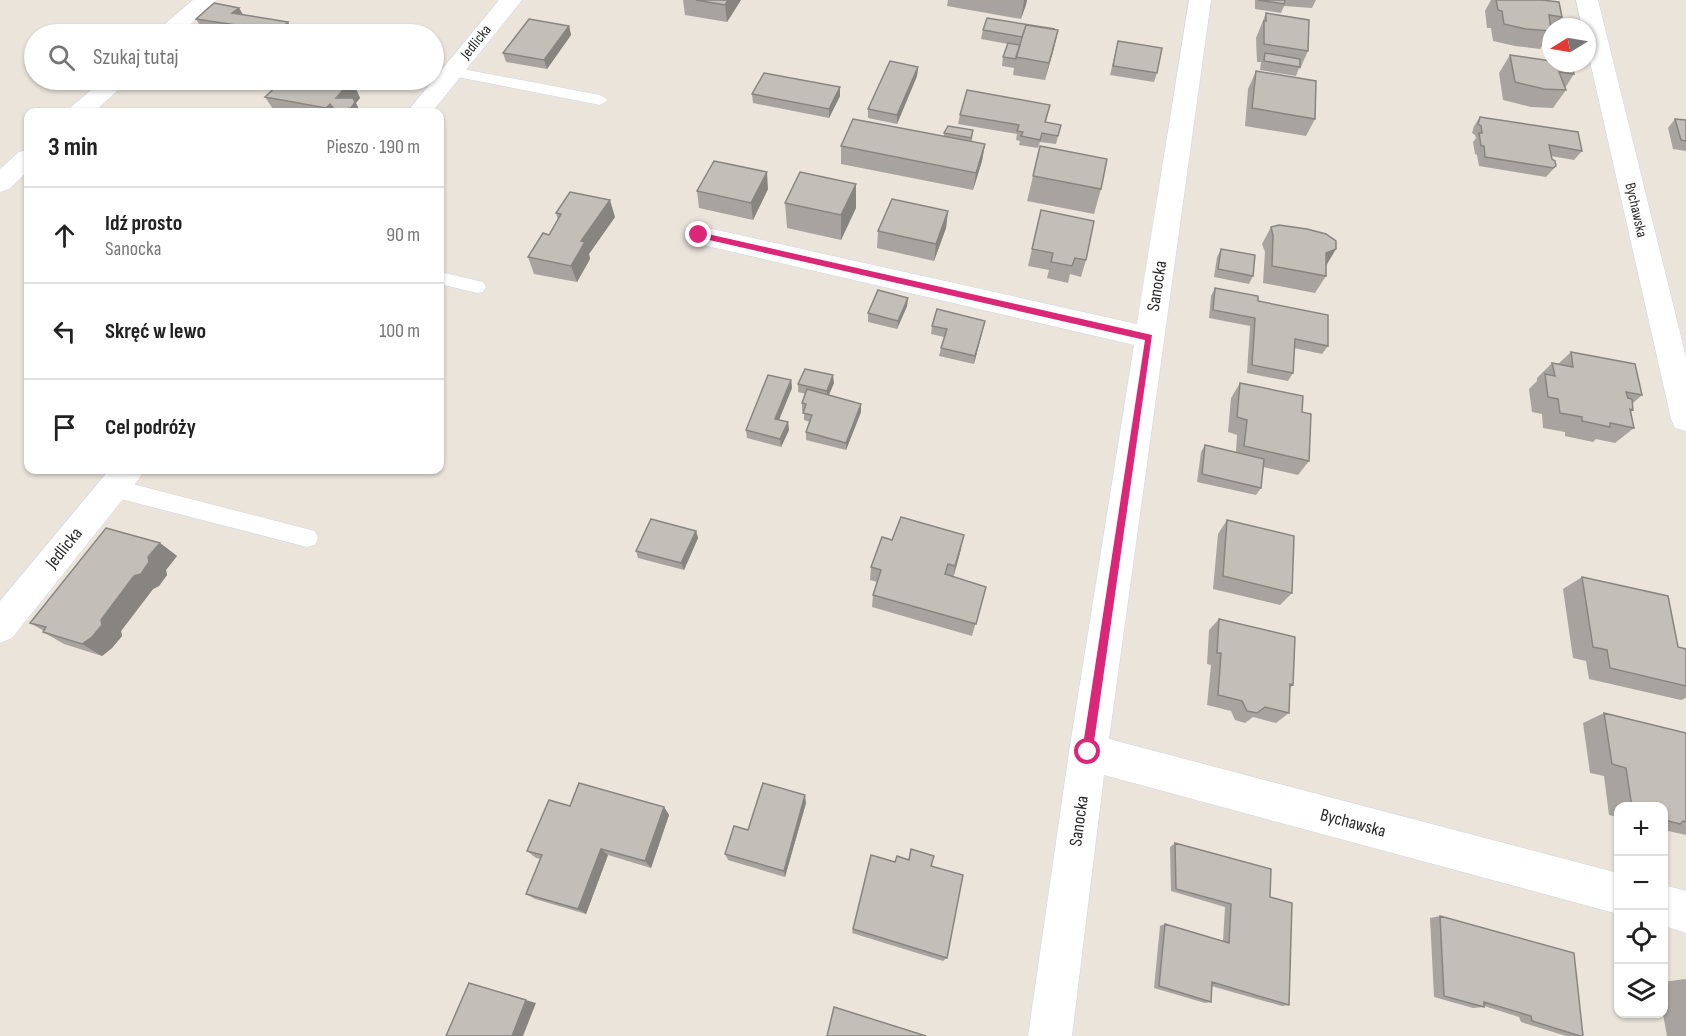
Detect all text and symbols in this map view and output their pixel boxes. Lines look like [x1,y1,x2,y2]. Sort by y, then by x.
north arrow [1542,18,1596,72]
street label: Jedlicka [456,21,496,64]
search box [24,24,444,90]
icon: search [45,41,78,74]
text: Szukaj tutaj [93,44,179,71]
text: 3 min [48,132,98,163]
text: Pieszo · 190 m [327,135,420,159]
street label: Bychawska [1620,181,1652,239]
text: Idź prosto [105,210,182,237]
icon: ahead [48,219,81,252]
route end [685,221,711,247]
text: 90 m [386,223,420,247]
text: Sanocka [105,237,161,261]
street label: Sanocka [1143,259,1171,313]
icon: left [48,315,81,348]
text: Skręć w lewo [105,318,206,345]
text: 100 m [379,319,420,343]
icon: arrive [48,411,81,444]
text: Cel podróży [105,414,196,441]
street label: Jedlicka [41,523,87,573]
route start [1074,738,1100,764]
street label: Sanocka [1065,794,1093,848]
map controls [1614,802,1668,1018]
button: + [1614,802,1668,856]
street label: Bychawska [1318,804,1388,842]
button: − [1614,856,1668,910]
button: locate [1614,910,1668,964]
button: layers [1614,964,1668,1018]

